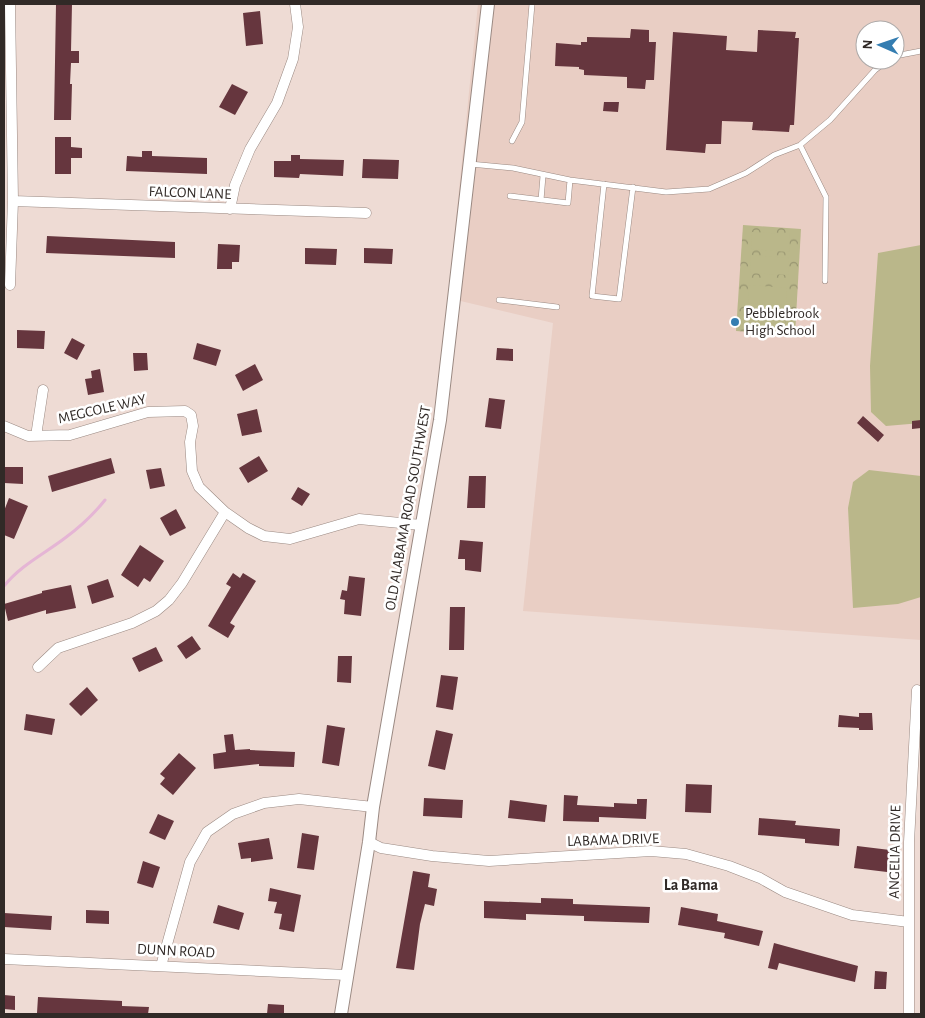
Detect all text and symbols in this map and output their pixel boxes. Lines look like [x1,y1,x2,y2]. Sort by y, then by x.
north arrow [855,20,905,70]
text: N [861,39,875,50]
street label: FALCON LANE [148,184,232,202]
place label: Pebblebrook High School [745,306,819,338]
marker: Pebblebrook High School [729,316,741,328]
street label: MEGCOLE WAY [56,392,148,426]
street label: OLD ALABAMA ROAD SOUTHWEST [383,404,434,612]
street label: ANGELIA DRIVE [887,805,903,899]
street label: LABAMA DRIVE [567,831,659,849]
district label: La Bama [664,877,719,893]
street label: DUNN ROAD [137,941,216,961]

